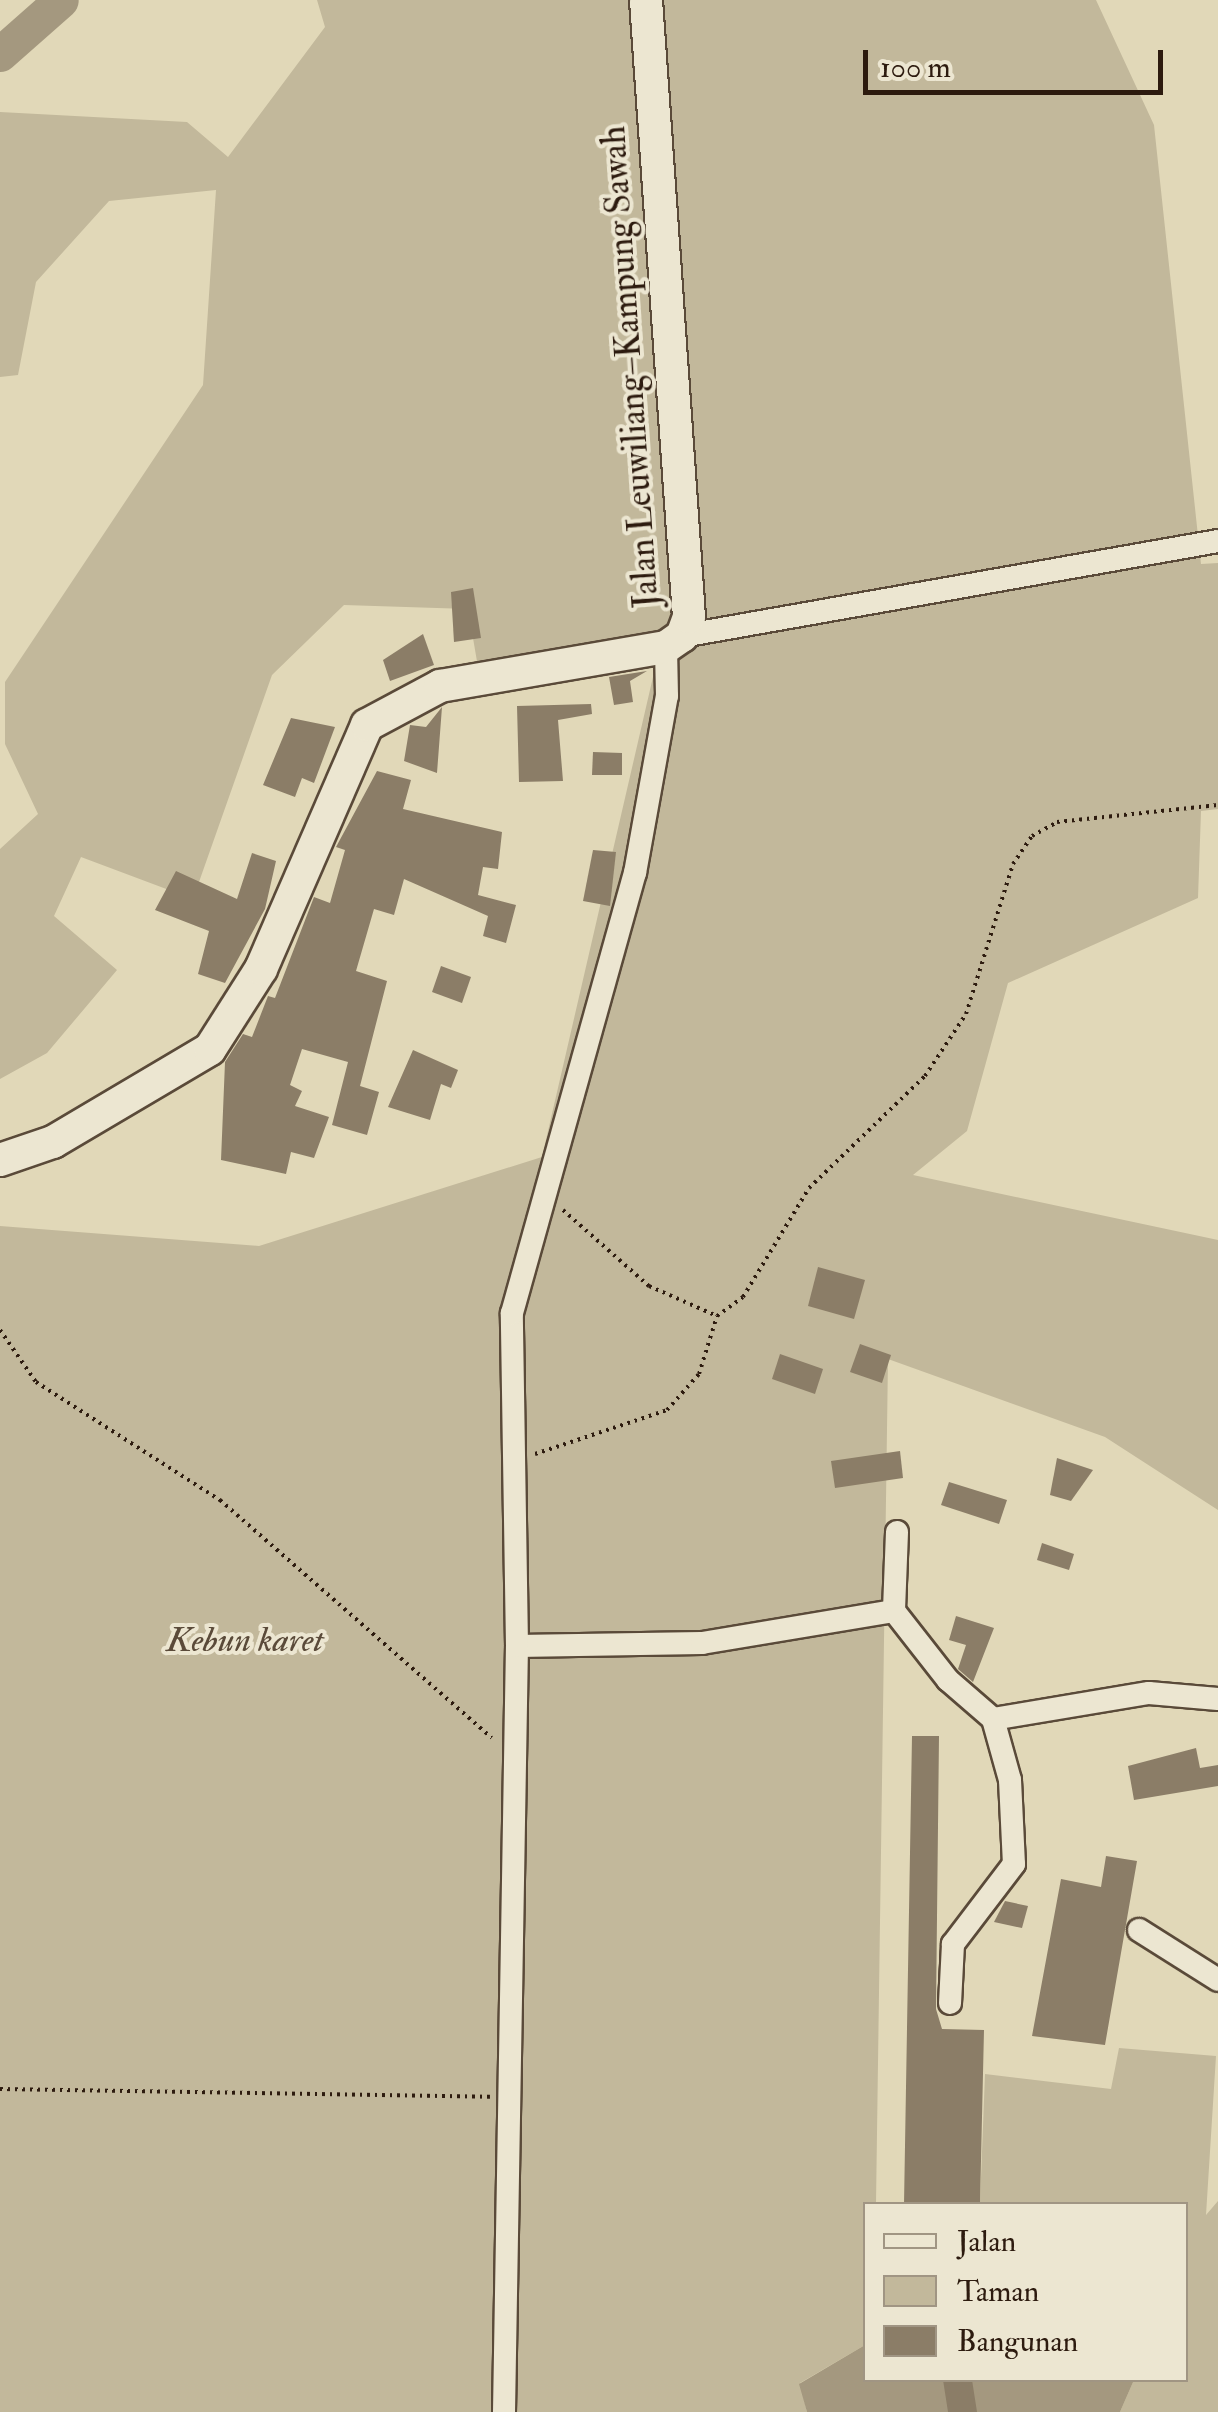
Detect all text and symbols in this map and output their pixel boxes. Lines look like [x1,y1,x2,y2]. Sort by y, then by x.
scale bar [868,30,1168,92]
text: 100 m [880,49,951,86]
street label: Jalan Leuwiliang–Kampung Sawah [592,125,668,609]
park label: Kebun karet [166,1619,324,1661]
legend [863,2202,1188,2382]
text: Jalan [957,2223,1016,2260]
text: Taman [957,2273,1039,2310]
text: Bangunan [957,2323,1078,2360]

